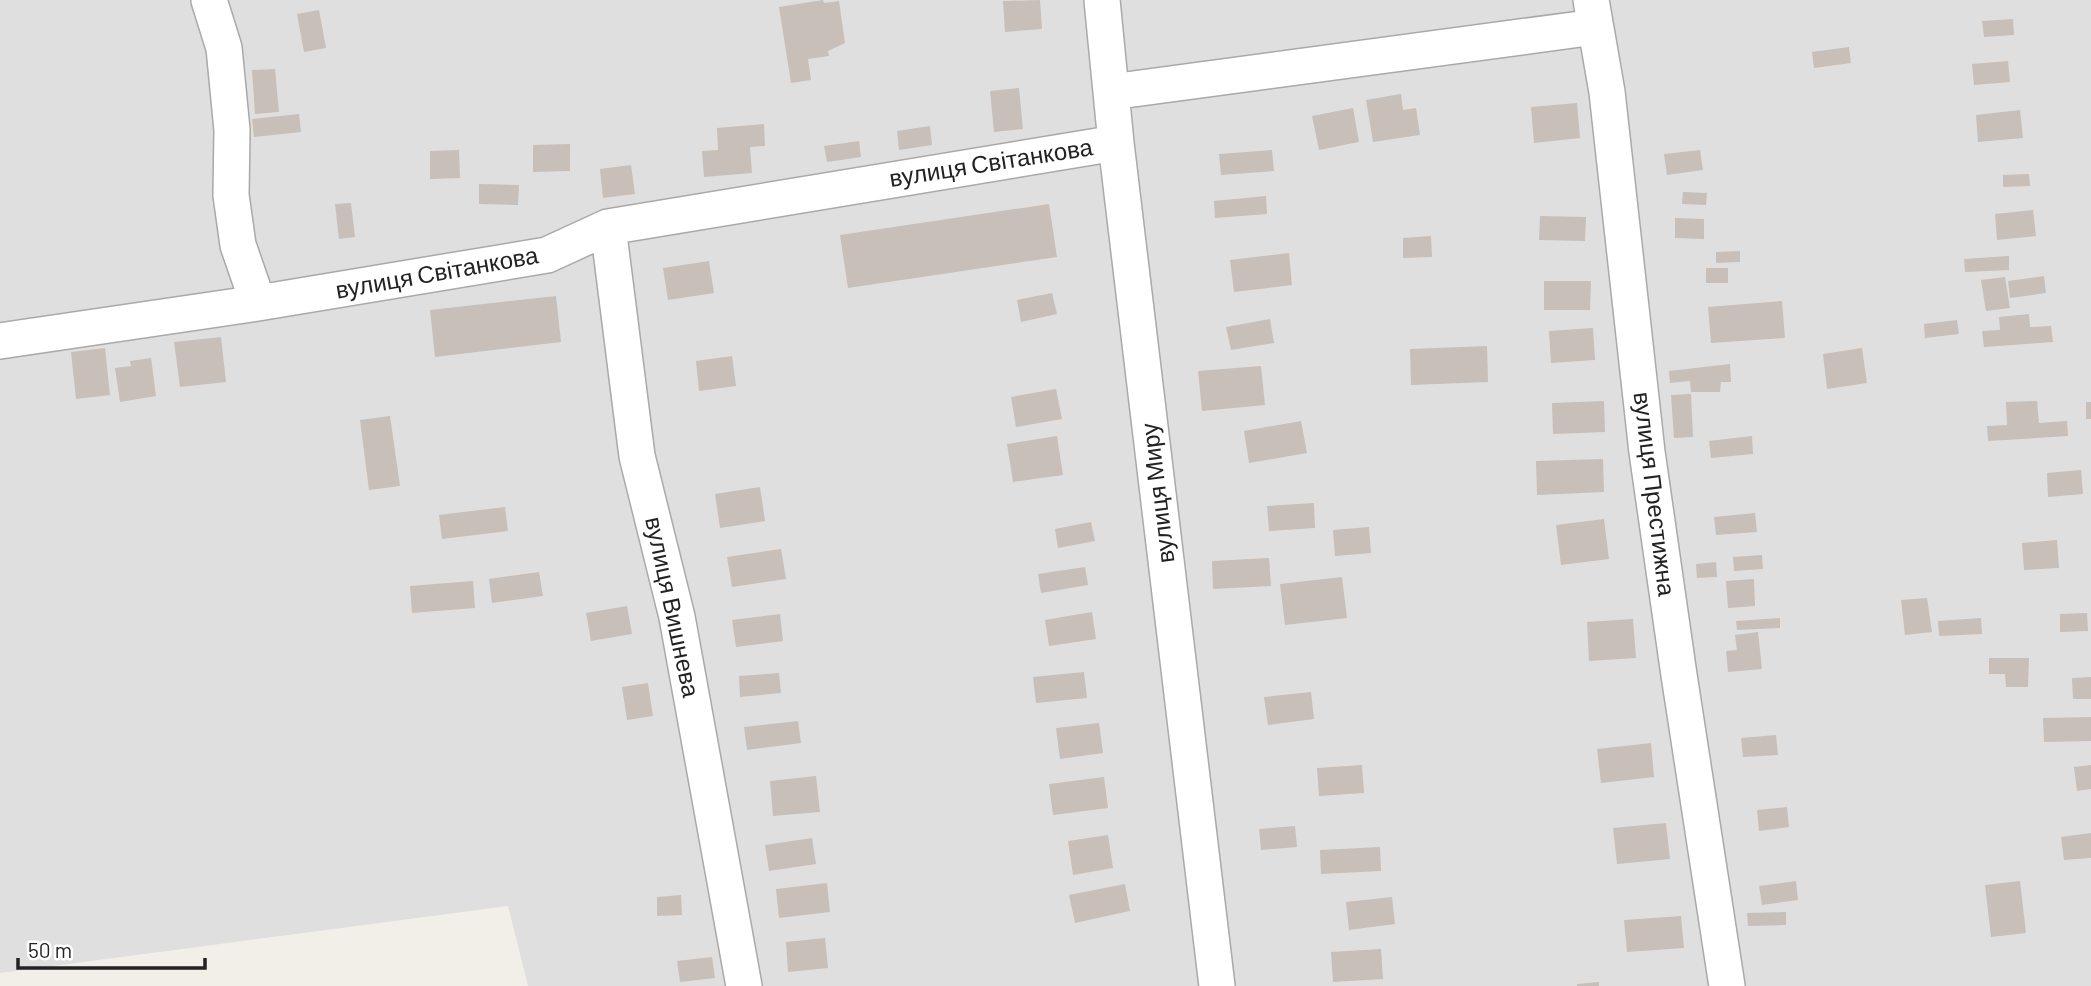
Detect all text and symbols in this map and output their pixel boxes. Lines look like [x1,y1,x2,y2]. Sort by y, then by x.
street label: вулиця Світанкова [887,131,1095,192]
street label: вулиця Світанкова [333,239,541,304]
street label: вулиця Престижна [1629,390,1682,598]
street label: вулиця Миру [1134,421,1180,565]
street label: вулиця Вишнева [640,514,707,700]
scale bar [18,926,205,970]
text: 50 m [28,937,72,962]

